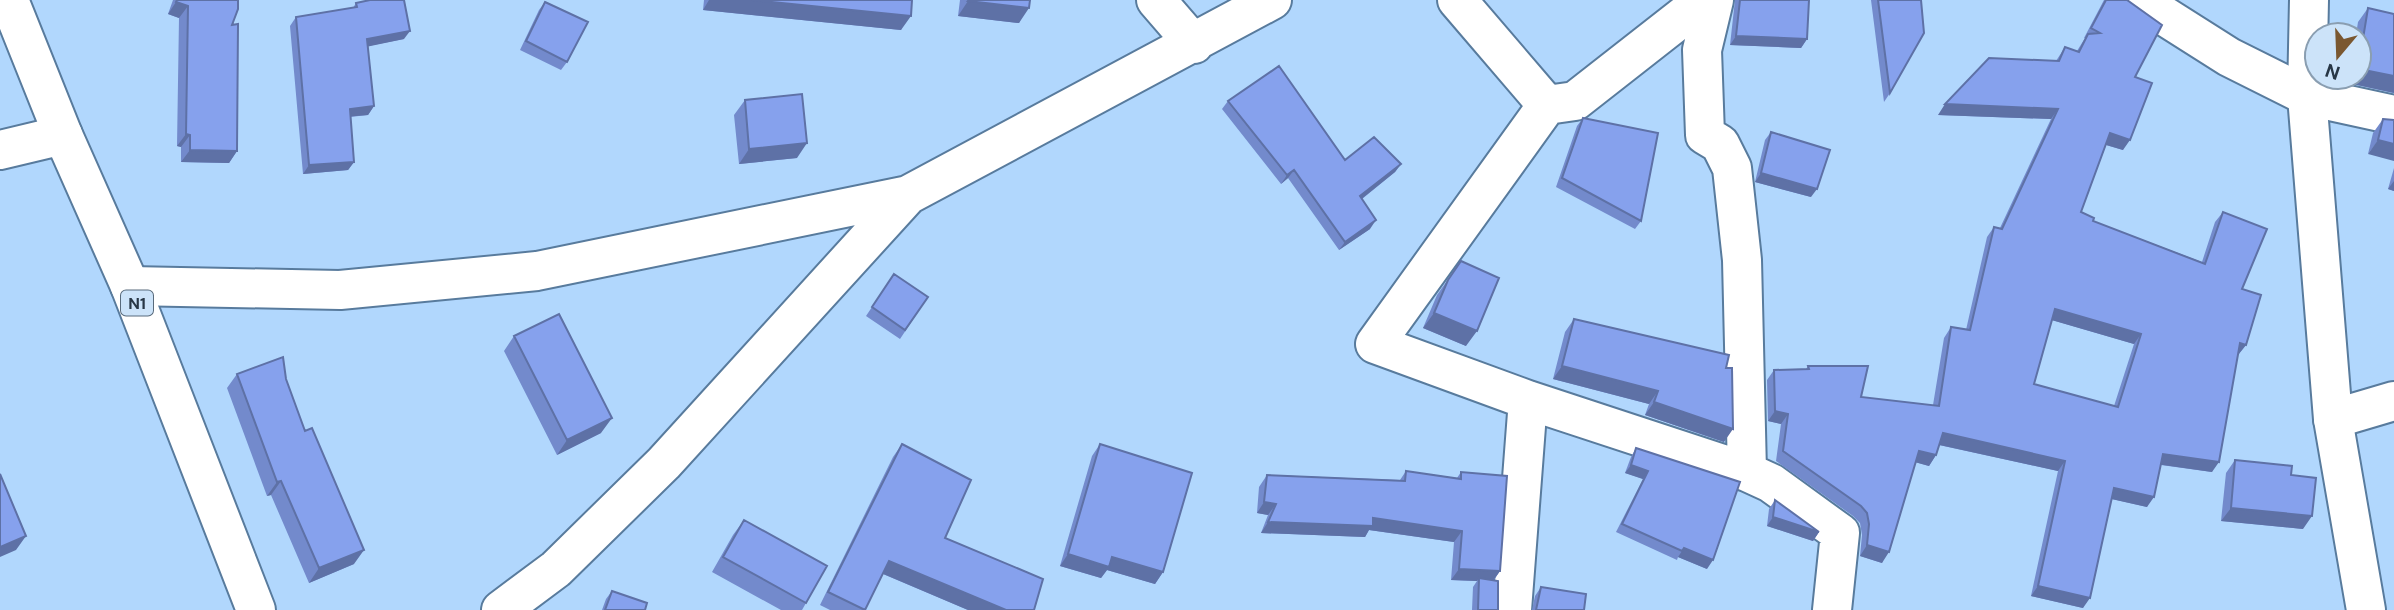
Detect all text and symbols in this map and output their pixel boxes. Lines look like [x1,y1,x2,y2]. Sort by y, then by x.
north arrow [2303,21,2373,91]
text: N [2322,58,2343,86]
road number: N1 [121,290,153,316]

